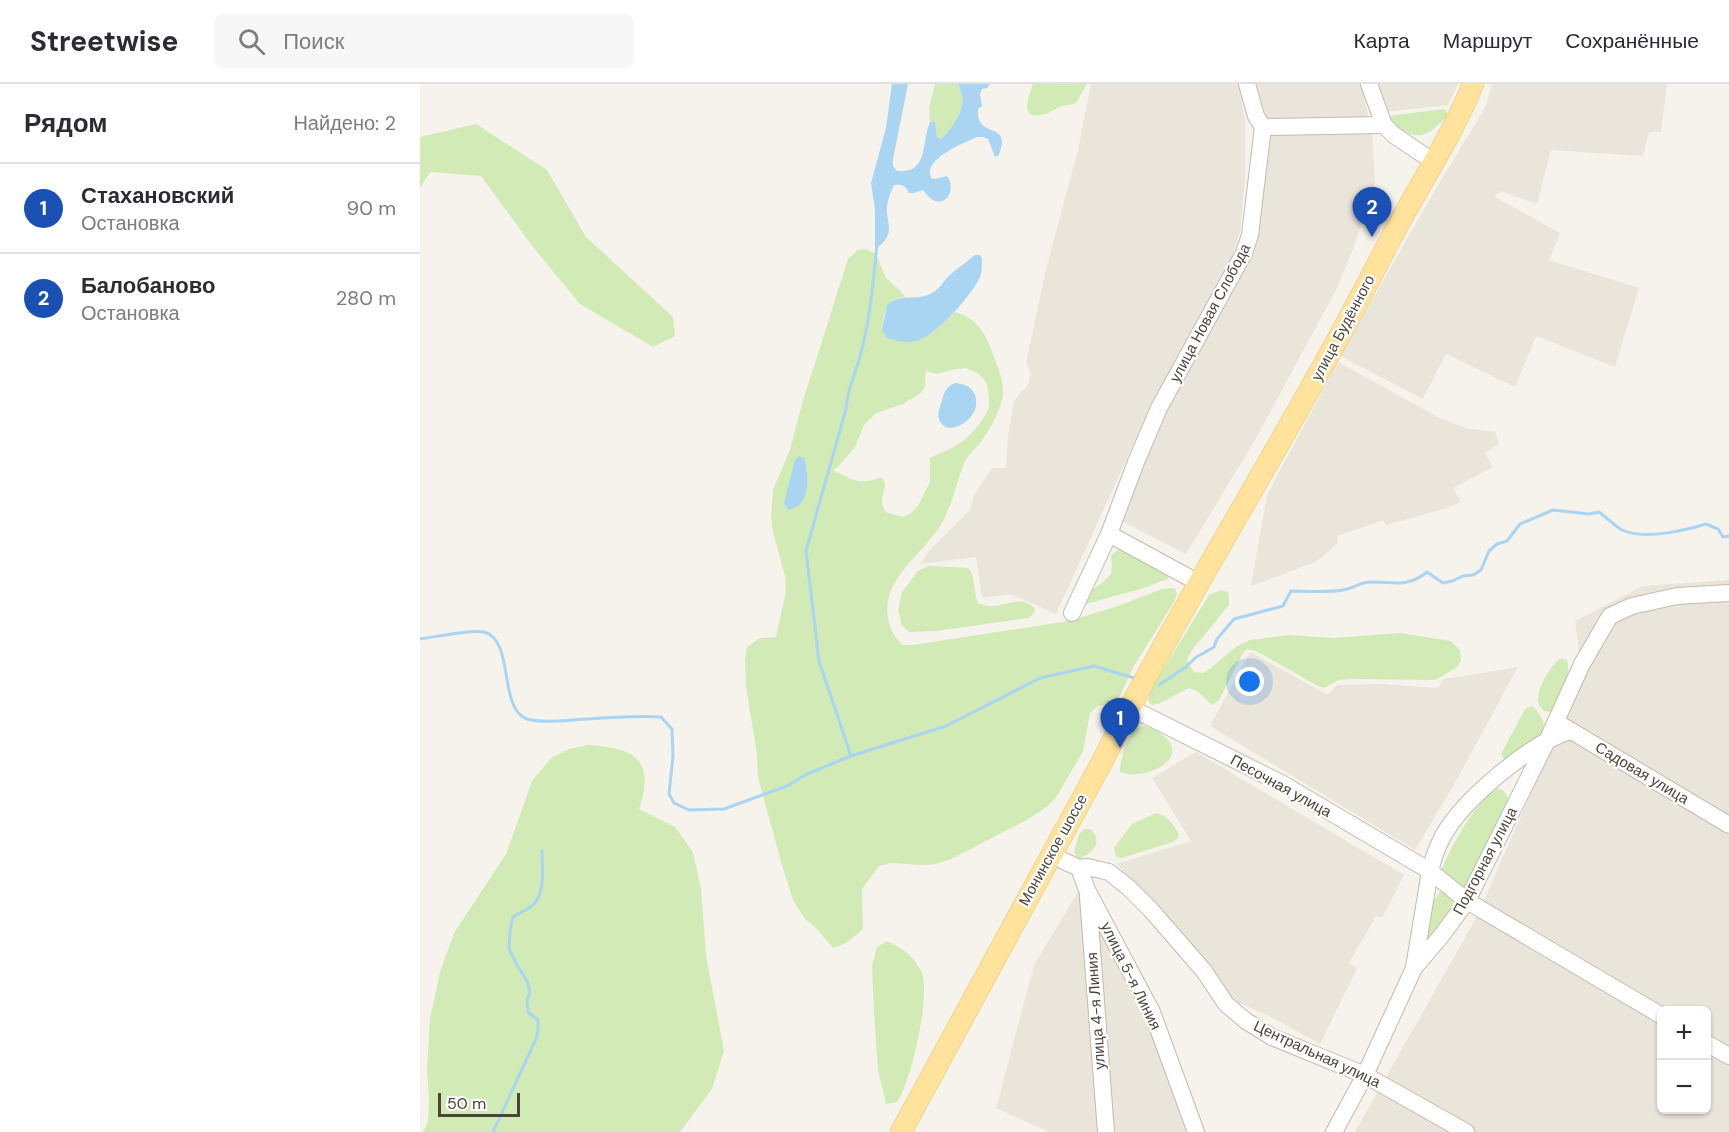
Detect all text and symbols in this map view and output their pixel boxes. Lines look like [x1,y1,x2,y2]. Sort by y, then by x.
search box [214,14,634,68]
text: Streetwise [30,23,178,60]
icon: search [235,25,268,58]
text: Поиск [283,27,344,56]
text: Карта [1354,27,1410,55]
text: Маршрут [1443,27,1532,55]
text: Сохранённые [1565,27,1699,55]
text: Рядом [24,106,107,140]
text: Найдено: 2 [293,110,396,136]
text: Стахановский [81,181,234,210]
pin: 2 [1352,188,1392,237]
text: 1 [40,195,47,221]
text: 90 m [347,195,396,221]
text: Остановка [81,210,180,236]
street label: улица Новая Слобода [1165,240,1255,386]
text: Балобаново [81,271,215,300]
street label: улица Будённого [1307,272,1379,384]
text: 2 [38,285,49,311]
text: 280 m [336,285,396,311]
text: Остановка [81,300,180,326]
your location [1235,667,1264,696]
pin: 1 [1100,698,1140,748]
street label: Садовая улица [1591,737,1693,809]
street label: Песочная улица [1227,750,1336,822]
street label: Монинское шоссе [1014,791,1092,909]
street label: Подгорная улица [1448,803,1522,918]
street label: улица 5-я Линия [1096,919,1166,1033]
street label: улица 4-я Линия [1082,952,1110,1070]
map controls [1657,1006,1711,1114]
button: + [1657,1006,1711,1060]
street label: Центральная улица [1250,1016,1384,1092]
button: − [1657,1060,1711,1114]
scale bar [438,1090,520,1118]
text: 50 m [447,1093,486,1114]

